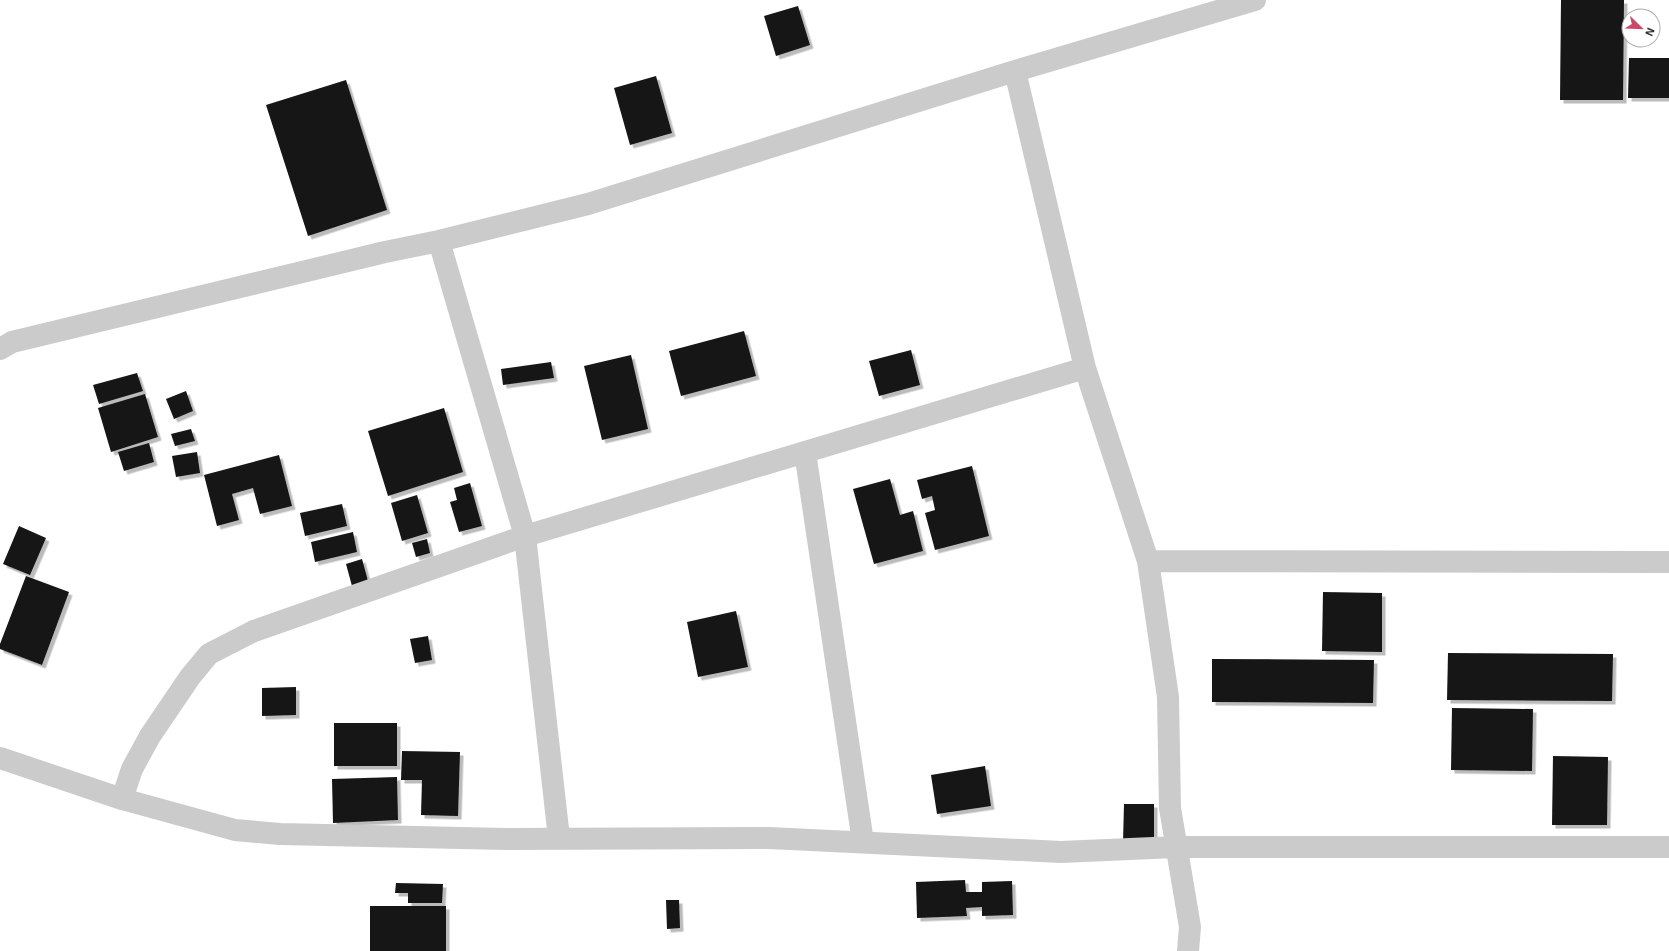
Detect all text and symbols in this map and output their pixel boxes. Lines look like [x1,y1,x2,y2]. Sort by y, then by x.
north arrow [1621,8,1661,48]
text: N [1643,26,1658,38]

